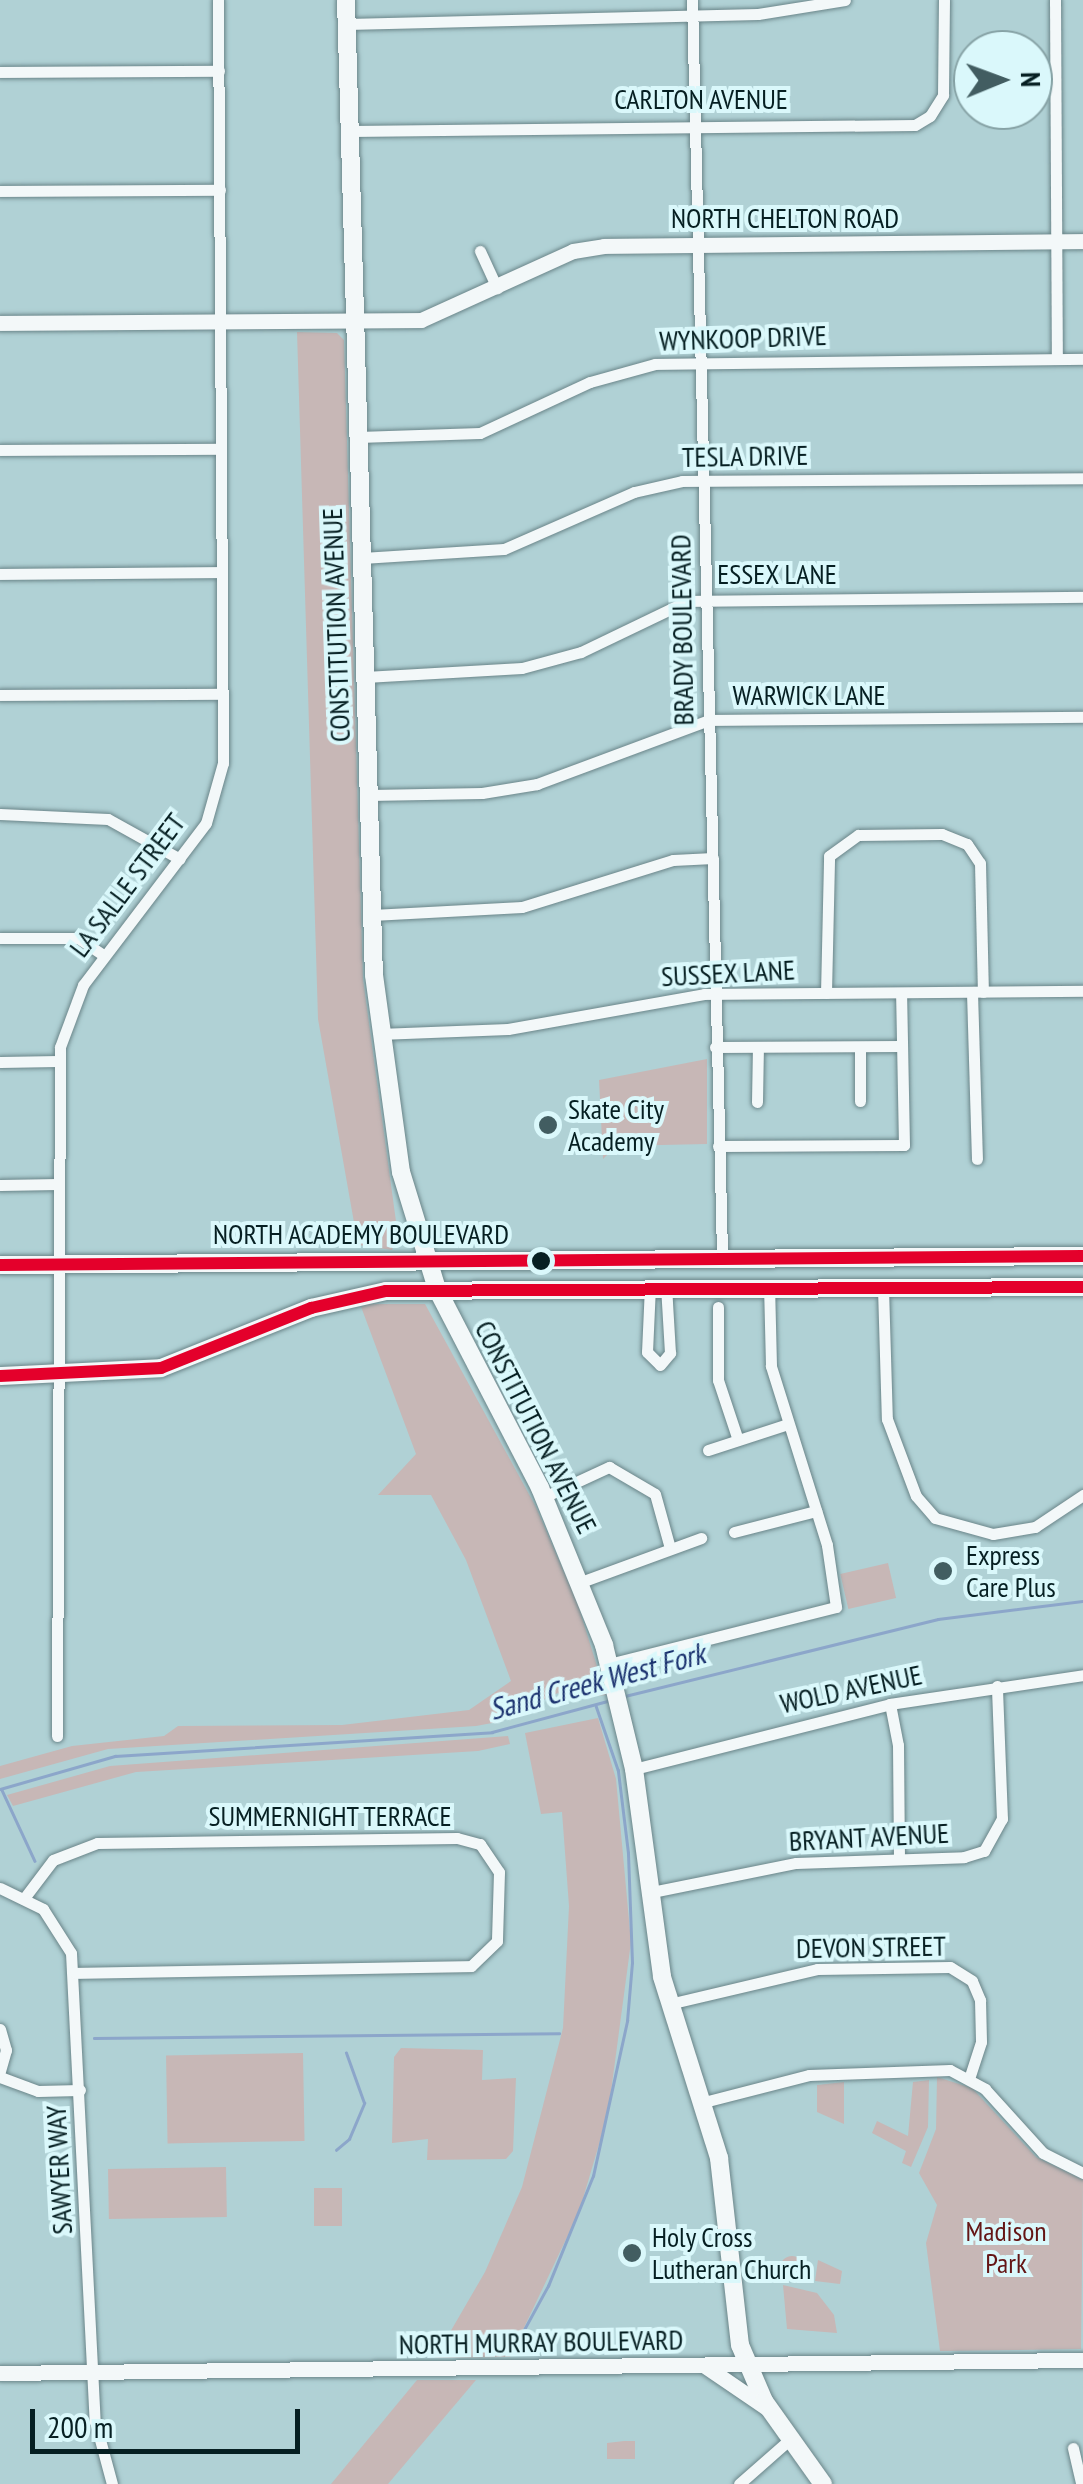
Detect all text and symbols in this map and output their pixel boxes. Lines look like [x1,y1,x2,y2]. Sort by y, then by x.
north arrow [953,30,1053,130]
text: N [1013,72,1050,87]
street label: CARLTON AVENUE [614,82,788,116]
street label: NORTH CHELTON ROAD [671,201,899,235]
street label: WYNKOOP DRIVE [658,318,828,358]
street label: TESLA DRIVE [681,438,809,474]
street label: CONSTITUTION AVENUE [315,507,357,743]
street label: BRADY BOULEVARD [664,534,700,726]
street label: ESSEX LANE [717,557,837,591]
street label: WARWICK LANE [732,678,886,712]
street label: LA SALLE STREET [62,806,192,964]
street label: SUSSEX LANE [660,953,796,993]
place label: Skate City Academy [568,1092,664,1158]
marker: Skate City Academy [537,1114,559,1136]
street label: NORTH ACADEMY BOULEVARD [212,1217,510,1251]
unlabelled marker [531,1251,551,1271]
street label: CONSTITUTION AVENUE [468,1315,604,1539]
place label: Express Care Plus [966,1538,1056,1604]
marker: Express Care Plus [930,1558,956,1584]
water label: Sand Creek West Fork [485,1635,709,1727]
street label: WOLD AVENUE [777,1658,925,1720]
street label: SUMMERNIGHT TERRACE [208,1799,452,1833]
street label: BRYANT AVENUE [787,1816,951,1858]
street label: DEVON STREET [796,1929,946,1965]
street label: SAWYER WAY [39,2104,79,2236]
park label: Madison Park [965,2214,1047,2280]
place label: Holy Cross Lutheran Church [652,2220,811,2286]
marker: Holy Cross Lutheran Church [621,2242,643,2264]
street label: NORTH MURRAY BOULEVARD [398,2323,684,2361]
scale bar [35,2389,305,2451]
text: 200 m [47,2407,113,2446]

